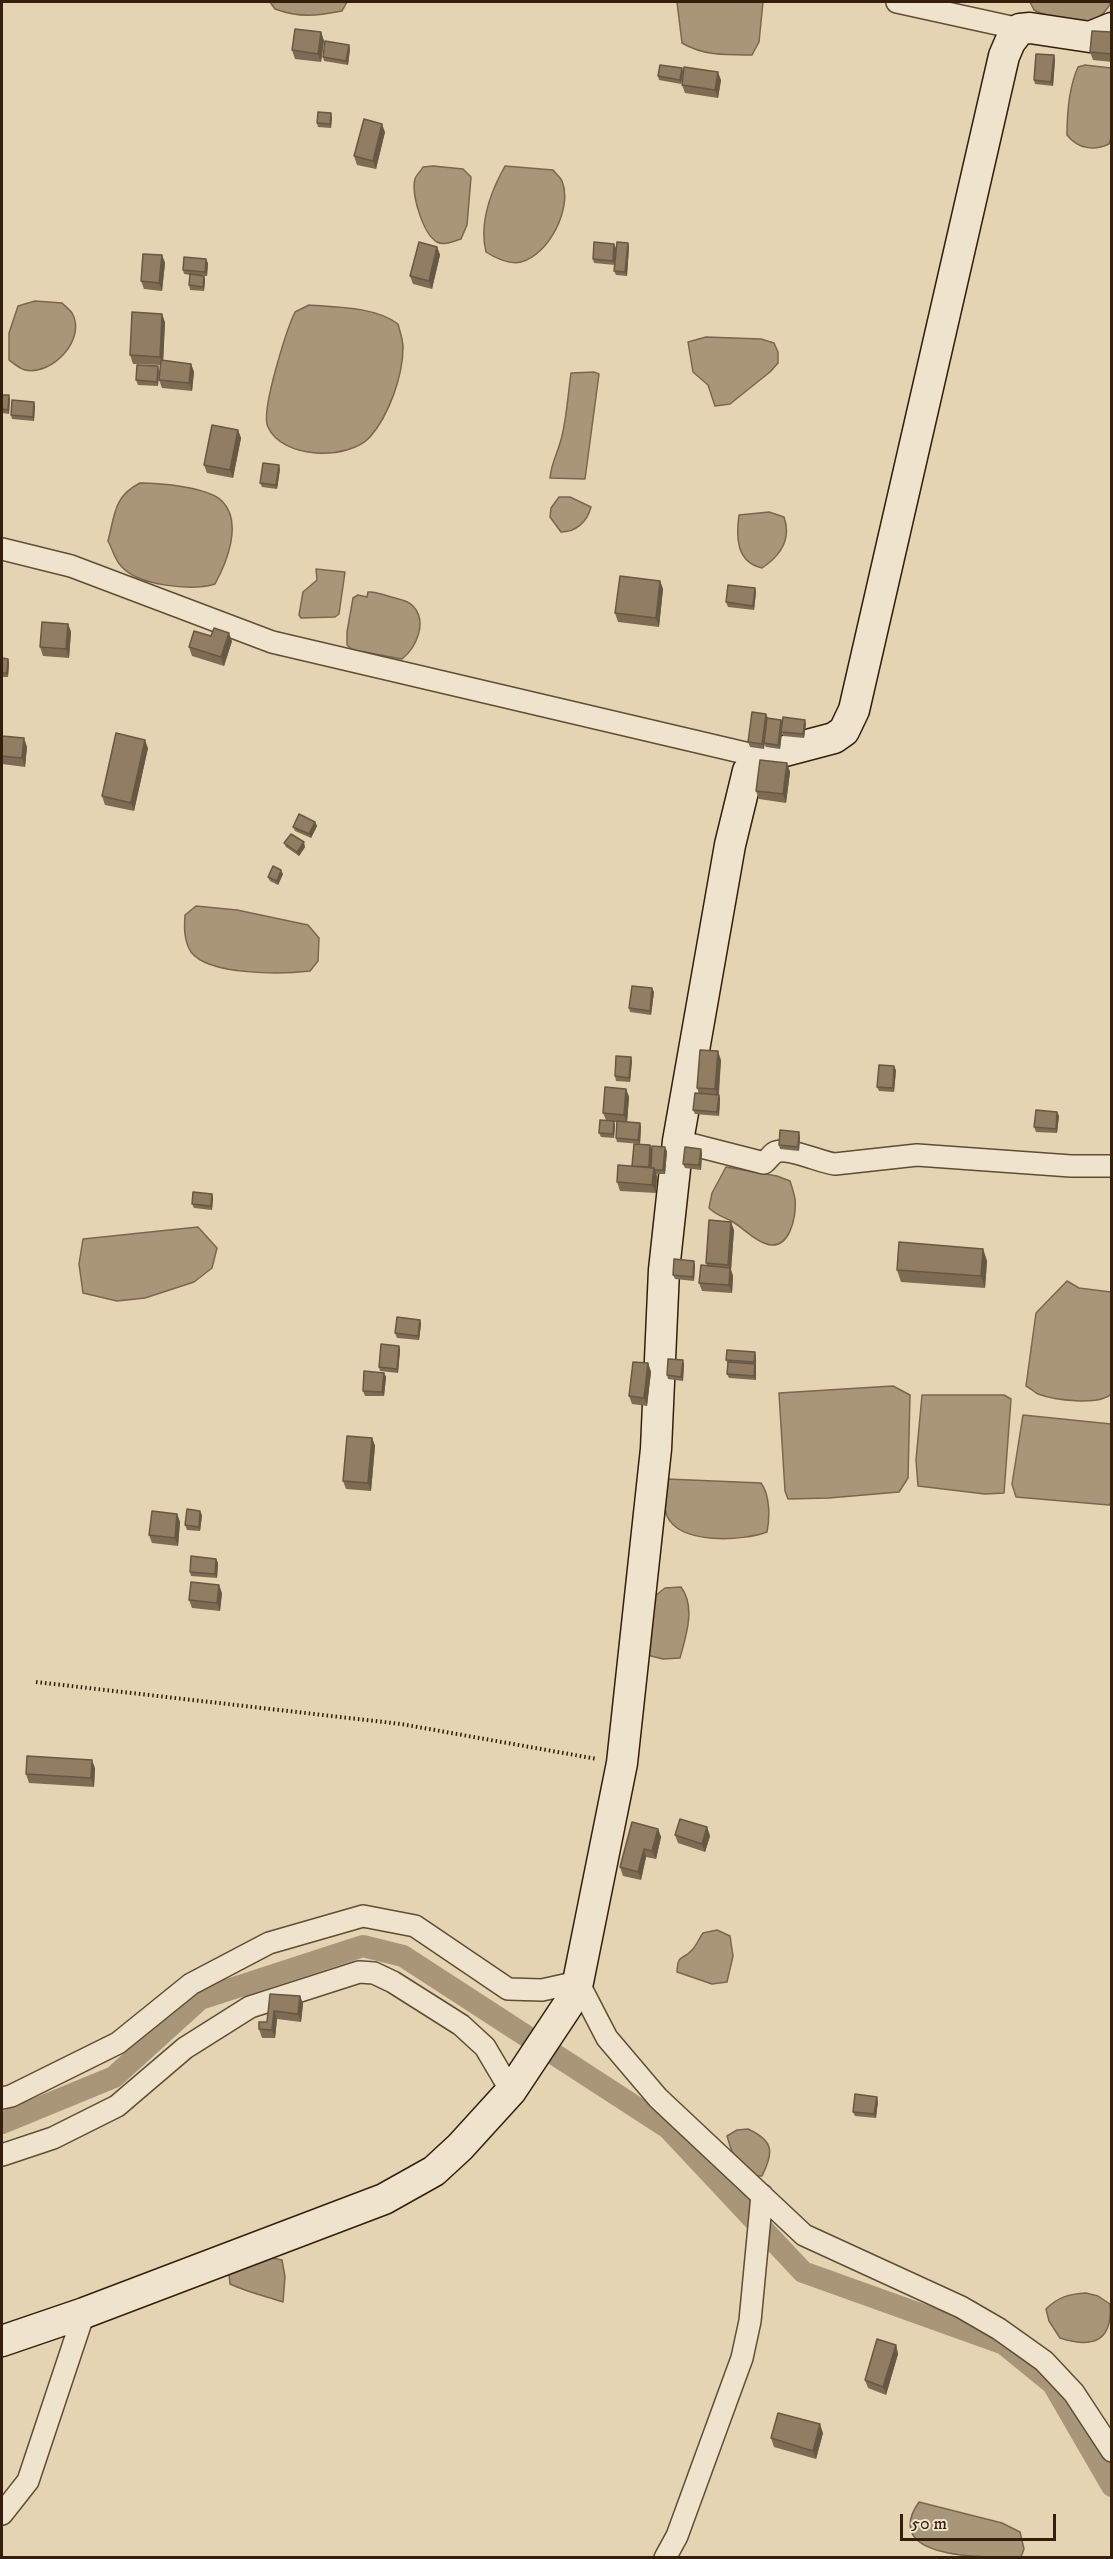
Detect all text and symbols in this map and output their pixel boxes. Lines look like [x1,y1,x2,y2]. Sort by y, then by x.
scale bar [903,2502,1059,2540]
text: 50 m [911,2513,947,2535]

